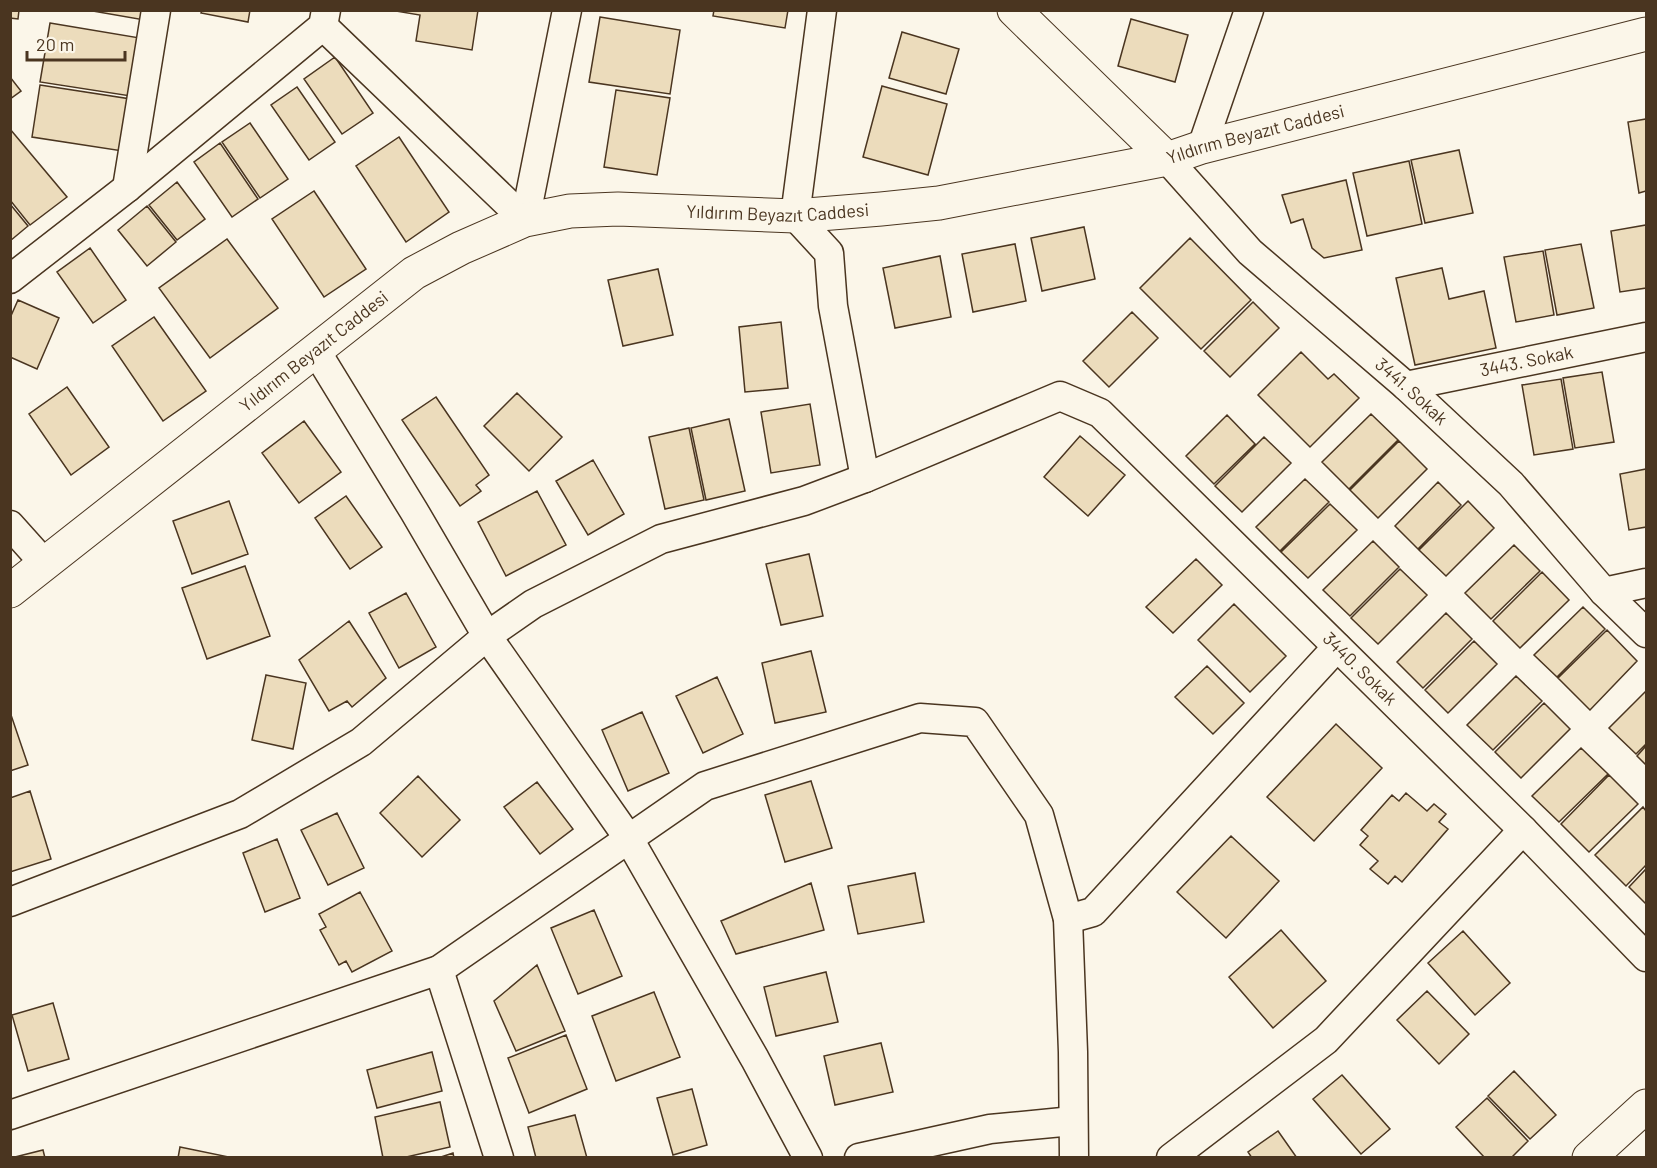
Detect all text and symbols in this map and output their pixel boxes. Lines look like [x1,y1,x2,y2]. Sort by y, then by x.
scale bar [27,24,124,62]
text: 20 m [36,33,74,55]
street label: Yıldırım Beyazıt Caddesi [1163,99,1346,168]
street label: Yıldırım Beyazıt Caddesi [686,198,870,226]
street label: Yıldırım Beyazıt Caddesi [235,286,392,416]
street label: 3443. Sokak [1478,340,1575,381]
street label: 3441. Sokak [1371,353,1453,429]
street label: 3440. Sokak [1319,627,1402,710]

